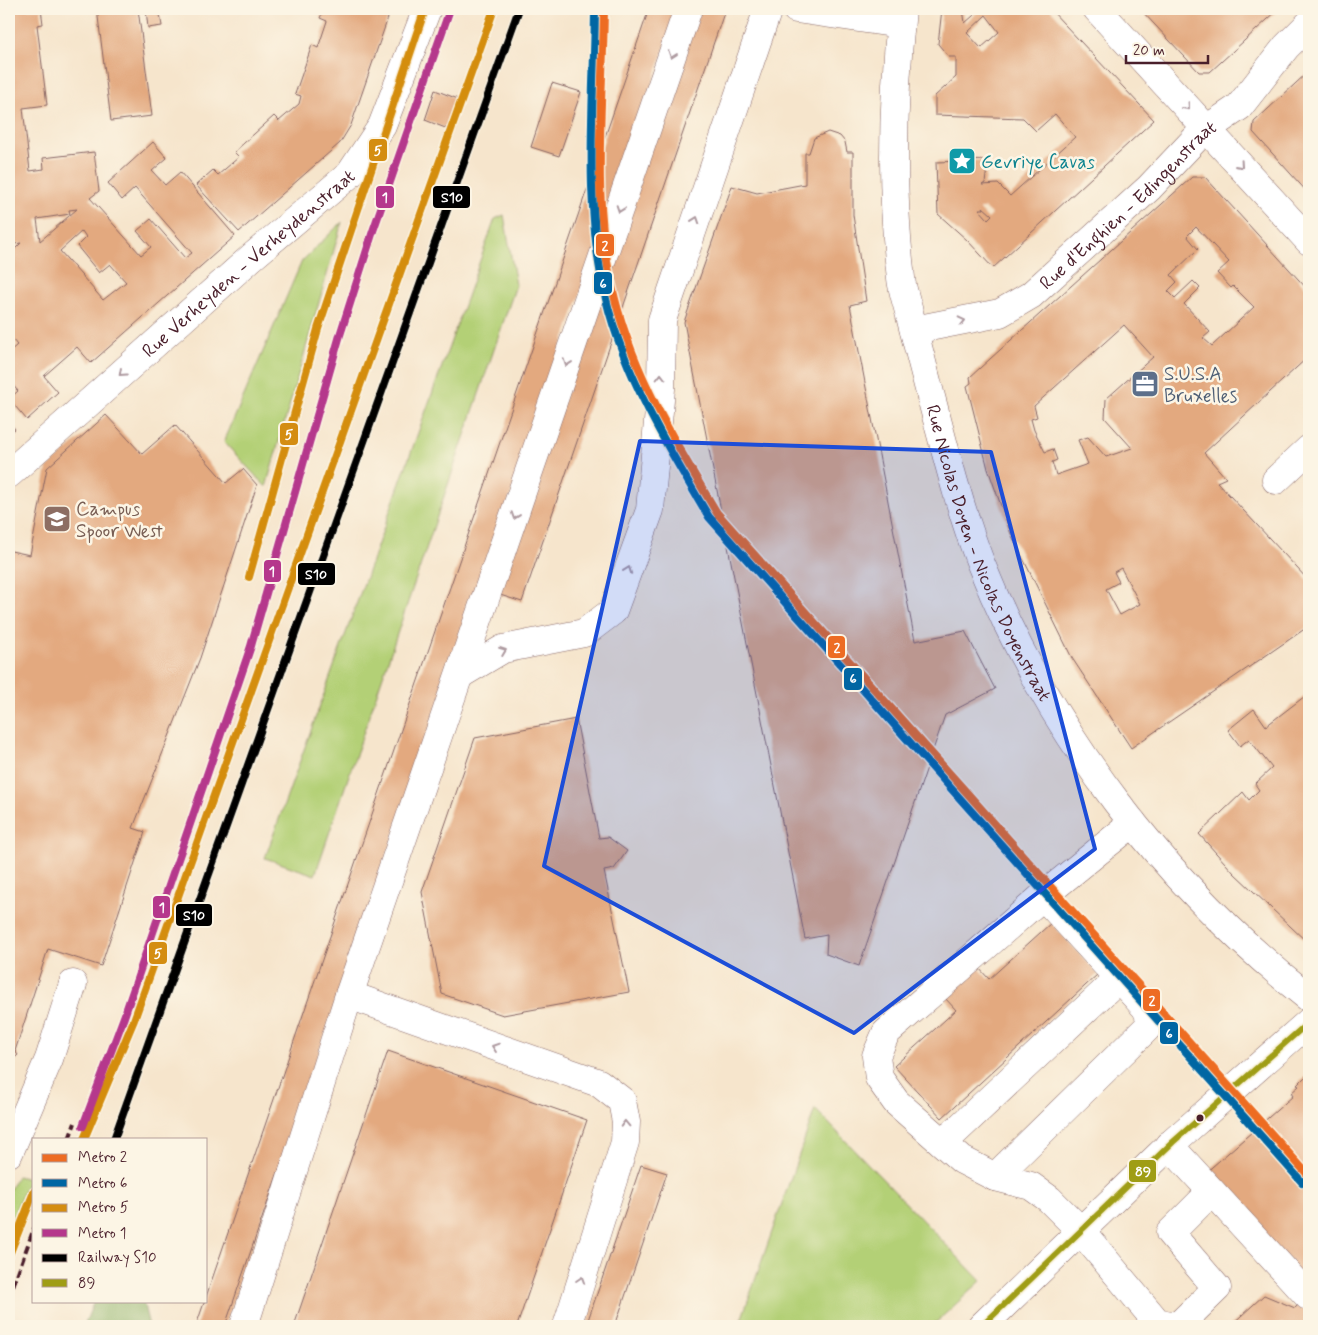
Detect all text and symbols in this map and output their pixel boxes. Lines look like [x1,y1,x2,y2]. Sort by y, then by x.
scale bar [1126,32,1208,64]
text: 20 m [1133,41,1165,61]
one-way arrow [668,50,678,59]
one-way arrow [1181,102,1190,111]
street label: Rue d'Enghien - Edingenstraat [1034,115,1221,296]
line badge: 5 [368,138,388,162]
text: 5 [374,142,383,160]
place icon: Gevriye Cavas [947,146,977,176]
place label: Gevriye Cavas [981,150,1096,176]
one-way arrow [1234,160,1243,169]
street label: Rue Verheyden - Verheydenstraat [137,164,361,363]
line badge: 1 [375,185,395,209]
line badge: S10 [432,185,471,209]
text: 1 [382,189,388,207]
text: S10 [441,189,463,207]
one-way arrow [615,204,625,212]
one-way arrow [690,217,700,225]
line badge: 2 [595,233,615,257]
text: 2 [602,237,609,255]
line badge: 6 [593,271,613,295]
text: 6 [599,275,607,293]
one-way arrow [957,316,966,327]
one-way arrow [563,358,573,366]
place label: S.U.S.A Bruxelles [1164,362,1237,409]
one-way arrow [118,368,127,377]
office icon: S.U.S.A Bruxelles [1130,369,1160,399]
one-way arrow [656,373,666,381]
street label: Rue Nicolas Doyen - Nicolas Doyenstraat [920,402,1057,706]
line badge: 5 [279,422,299,446]
text: 5 [285,426,294,444]
place label: Campus Spoor West [76,497,163,544]
school or university icon: Campus Spoor West [42,504,72,534]
one-way arrow [511,512,521,520]
line badge: 1 [263,559,282,583]
line badge: S10 [297,562,336,586]
text: 1 [269,563,275,581]
text: S10 [305,566,327,584]
one-way arrow [622,567,632,575]
line badge: 2 [827,635,846,659]
text: 2 [834,639,841,657]
one-way arrow [498,647,507,657]
line badge: 6 [843,667,863,691]
text: 6 [849,670,857,688]
line badge: 1 [152,895,171,919]
text: 1 [159,899,165,917]
line badge: S10 [175,903,213,927]
text: S10 [183,907,205,925]
line badge: 5 [148,941,168,965]
text: 5 [154,945,163,963]
line badge: 2 [1142,988,1161,1012]
text: 2 [1149,992,1156,1010]
line badge: 6 [1159,1021,1179,1045]
text: 6 [1165,1025,1173,1043]
one-way arrow [492,1042,500,1052]
unlabelled marker [1195,1113,1205,1123]
one-way arrow [620,1120,630,1128]
legend [32,1138,208,1302]
text: Metro 2 [78,1148,127,1168]
line badge: 89 [1128,1159,1157,1183]
text: 89 [1135,1163,1151,1181]
text: Metro 6 [78,1174,128,1194]
text: Metro 5 [78,1198,129,1218]
text: Metro 1 [78,1224,127,1244]
text: Railway S10 [78,1248,157,1268]
text: 89 [78,1274,95,1294]
one-way arrow [576,1276,586,1284]

